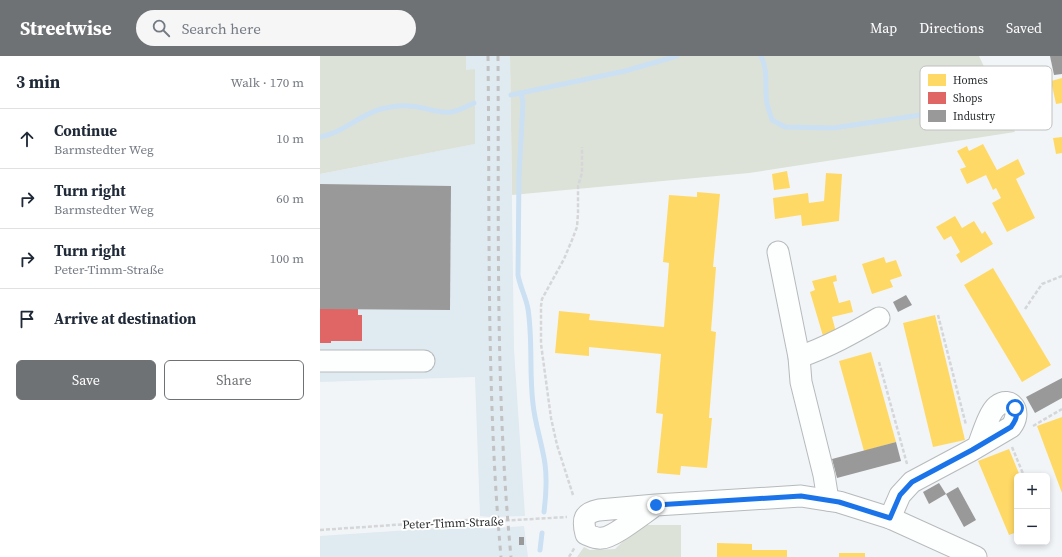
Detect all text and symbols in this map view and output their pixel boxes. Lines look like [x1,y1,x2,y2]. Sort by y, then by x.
search box [136,10,416,46]
text: Streetwise [20,15,112,41]
icon: search [150,17,172,39]
text: Search here [182,18,261,39]
text: Map [870,18,897,38]
text: Directions [919,18,984,38]
text: Saved [1006,18,1042,38]
legend [920,66,1052,130]
text: 3 min [16,70,60,94]
text: Homes [953,73,988,88]
text: Walk · 170 m [231,74,304,91]
text: Shops [953,91,982,106]
text: Industry [953,109,995,124]
text: Continue [54,120,117,141]
icon: ahead [16,128,38,150]
text: 10 m [276,130,304,147]
text: Barmstedter Weg [54,141,154,158]
text: Turn right [54,180,126,201]
icon: right [16,188,38,210]
text: 60 m [276,190,304,207]
text: Barmstedter Weg [54,201,154,218]
text: Turn right [54,240,126,261]
icon: right [16,248,38,270]
text: 100 m [270,250,304,267]
text: Peter-Timm-Straße [54,261,164,278]
icon: arrive [16,308,38,330]
text: Arrive at destination [54,308,196,329]
button: Save [16,360,156,400]
button: Share [164,360,304,400]
route start [1006,399,1024,417]
map controls [1014,473,1050,545]
button: + [1014,473,1050,509]
route end [647,496,665,514]
button: − [1014,509,1050,545]
street label: Peter-Timm-Straße [402,513,504,533]

